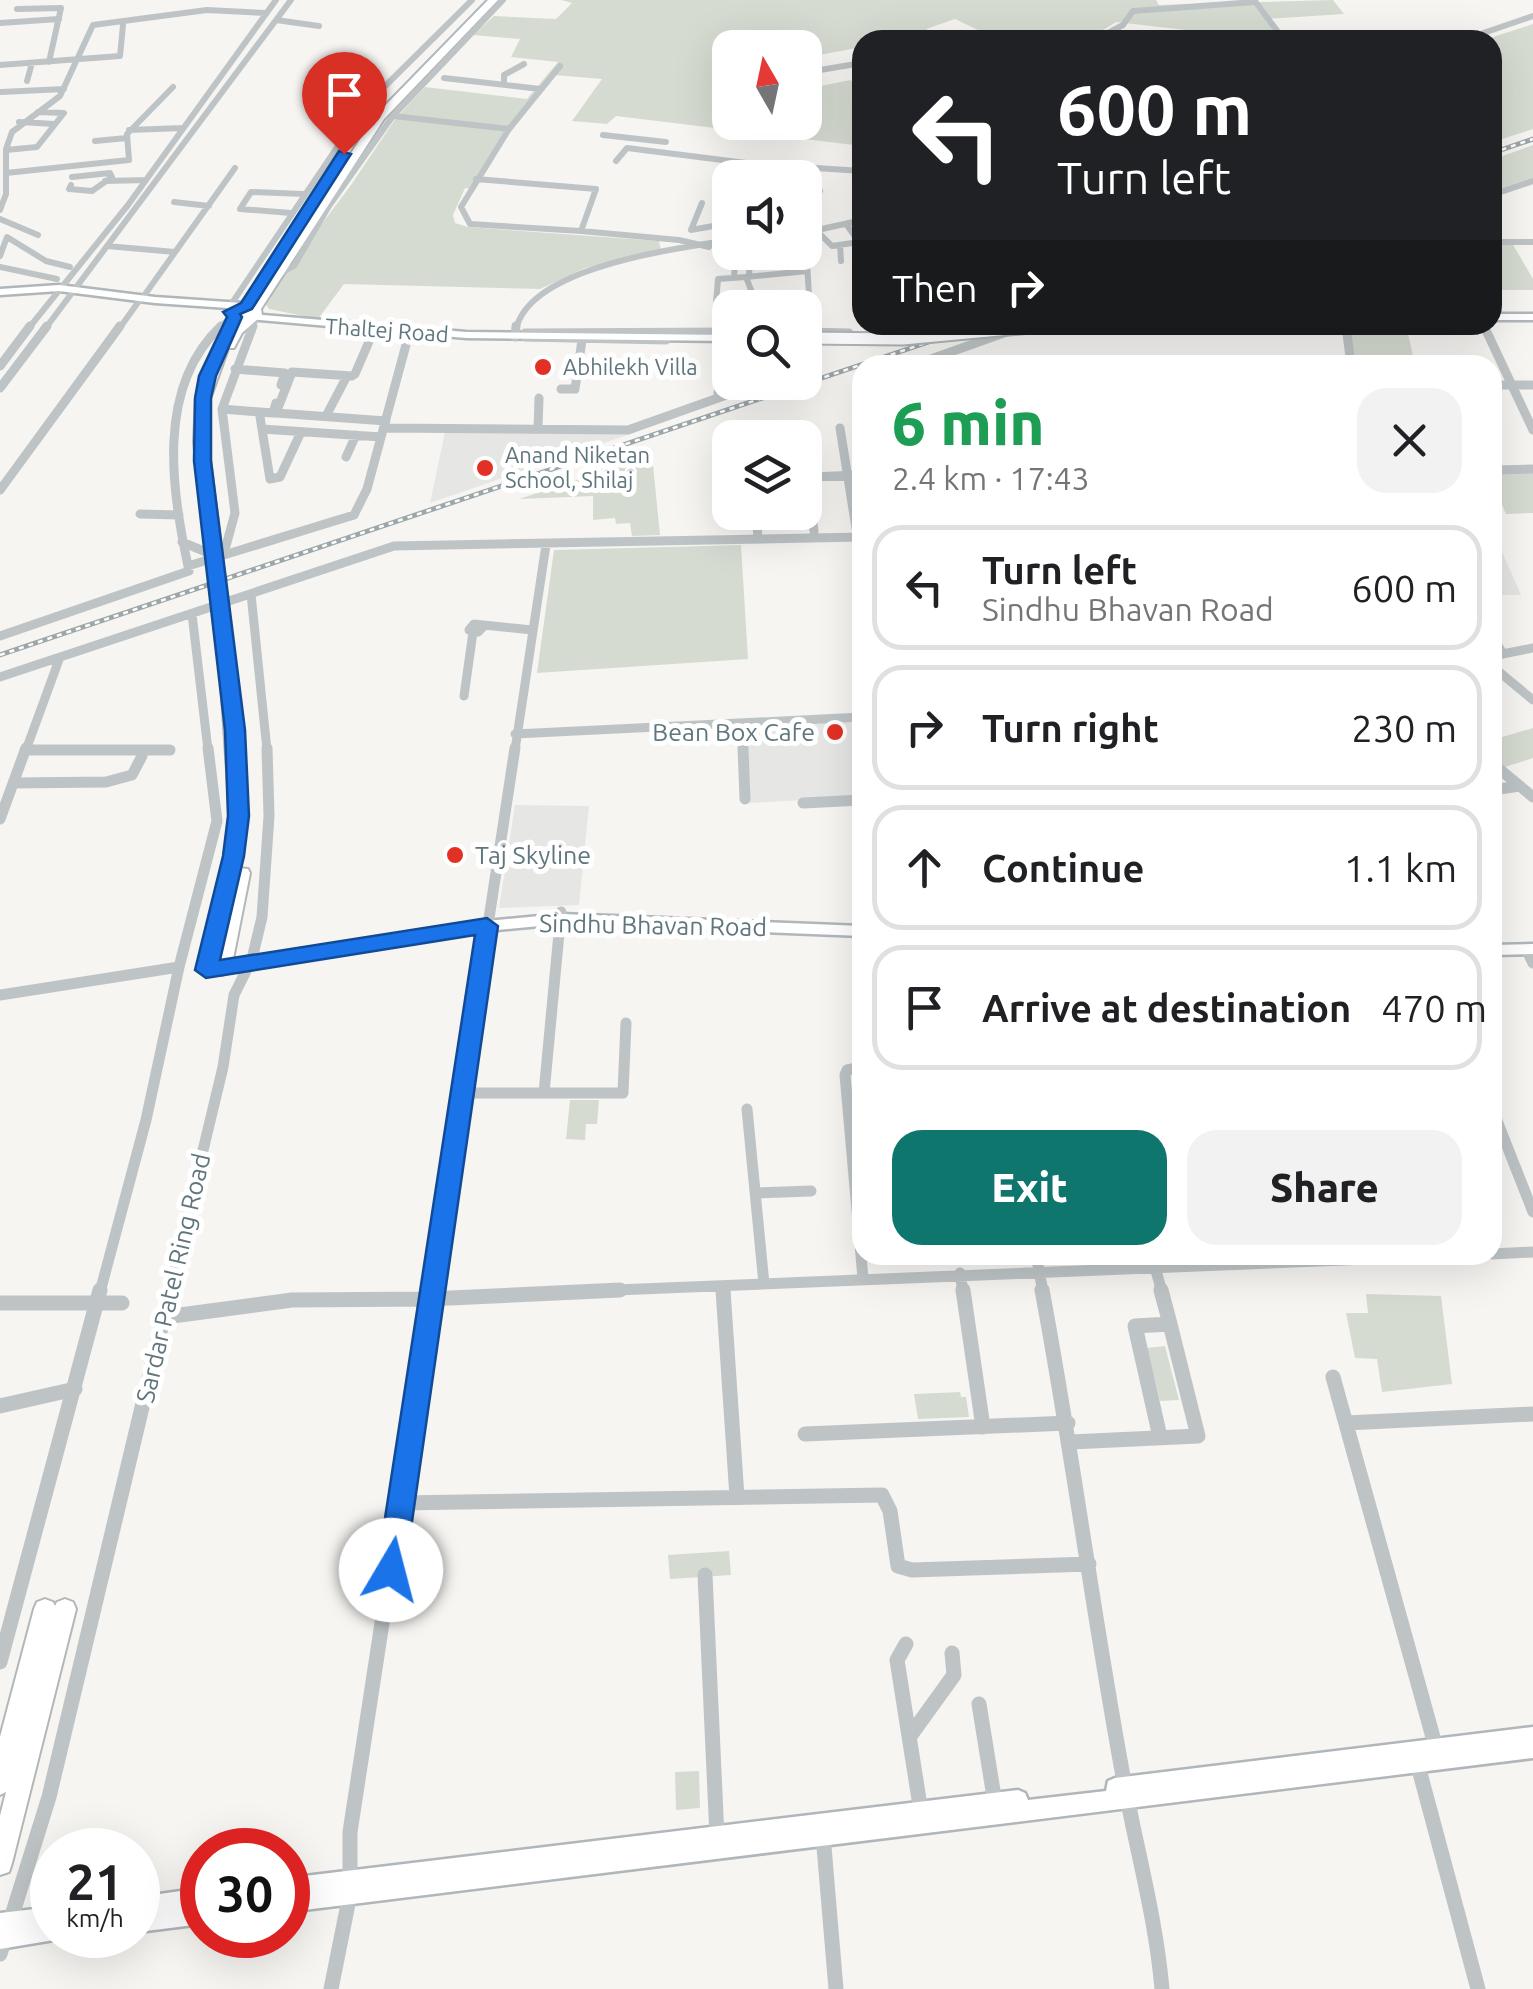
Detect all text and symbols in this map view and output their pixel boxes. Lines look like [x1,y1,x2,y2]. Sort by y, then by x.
north arrow [712,30,822,140]
map controls [712,30,822,530]
pin [302,52,387,155]
icon: arrive [317,67,372,122]
icon: left [892,70,1022,200]
text: 600 m [1057,70,1252,148]
text: Turn left [1057,152,1231,203]
button: sound [712,160,822,270]
icon: right [998,260,1053,315]
text: Then [892,267,978,309]
button: search [712,290,822,400]
street label: Thaltej Road [324,313,450,346]
place label: Abhilekh Villa [563,354,698,379]
marker: Abhilekh Villa [532,356,554,378]
button: close [1357,388,1462,493]
text: 6 min [892,389,1045,456]
button: layers [712,420,822,530]
place label: Anand Niketan School, Shilaj [505,442,650,492]
marker: Anand Niketan School, Shilaj [474,457,496,479]
text: 2.4 km · 17:43 [892,460,1090,496]
text: Turn left [982,549,1137,591]
icon: left [897,560,952,615]
text: 600 m [1351,567,1457,609]
text: Sindhu Bhavan Road [982,591,1274,627]
icon: right [897,700,952,755]
text: Turn right [982,707,1159,749]
text: 230 m [1351,707,1457,749]
place label: Bean Box Cafe [652,718,815,746]
marker: Bean Box Cafe [824,721,846,743]
icon: ahead [897,840,952,895]
place label: Taj Skyline [475,841,591,869]
marker: Taj Skyline [444,844,466,866]
text: Continue [982,847,1144,889]
text: 1.1 km [1344,847,1457,889]
street label: Sindhu Bhavan Road [539,909,767,941]
icon: arrive [897,980,952,1035]
text: Arrive at destination [982,987,1351,1029]
text: 470 m [1381,987,1487,1029]
button: Exit [892,1130,1167,1245]
button: Share [1187,1130,1462,1245]
street label: Sardar Patel Ring Road [131,1151,215,1405]
position arrow [339,1518,443,1622]
speed limit sign: 30 [180,1828,310,1958]
text: 21 [67,1853,123,1909]
text: km/h [66,1904,124,1932]

